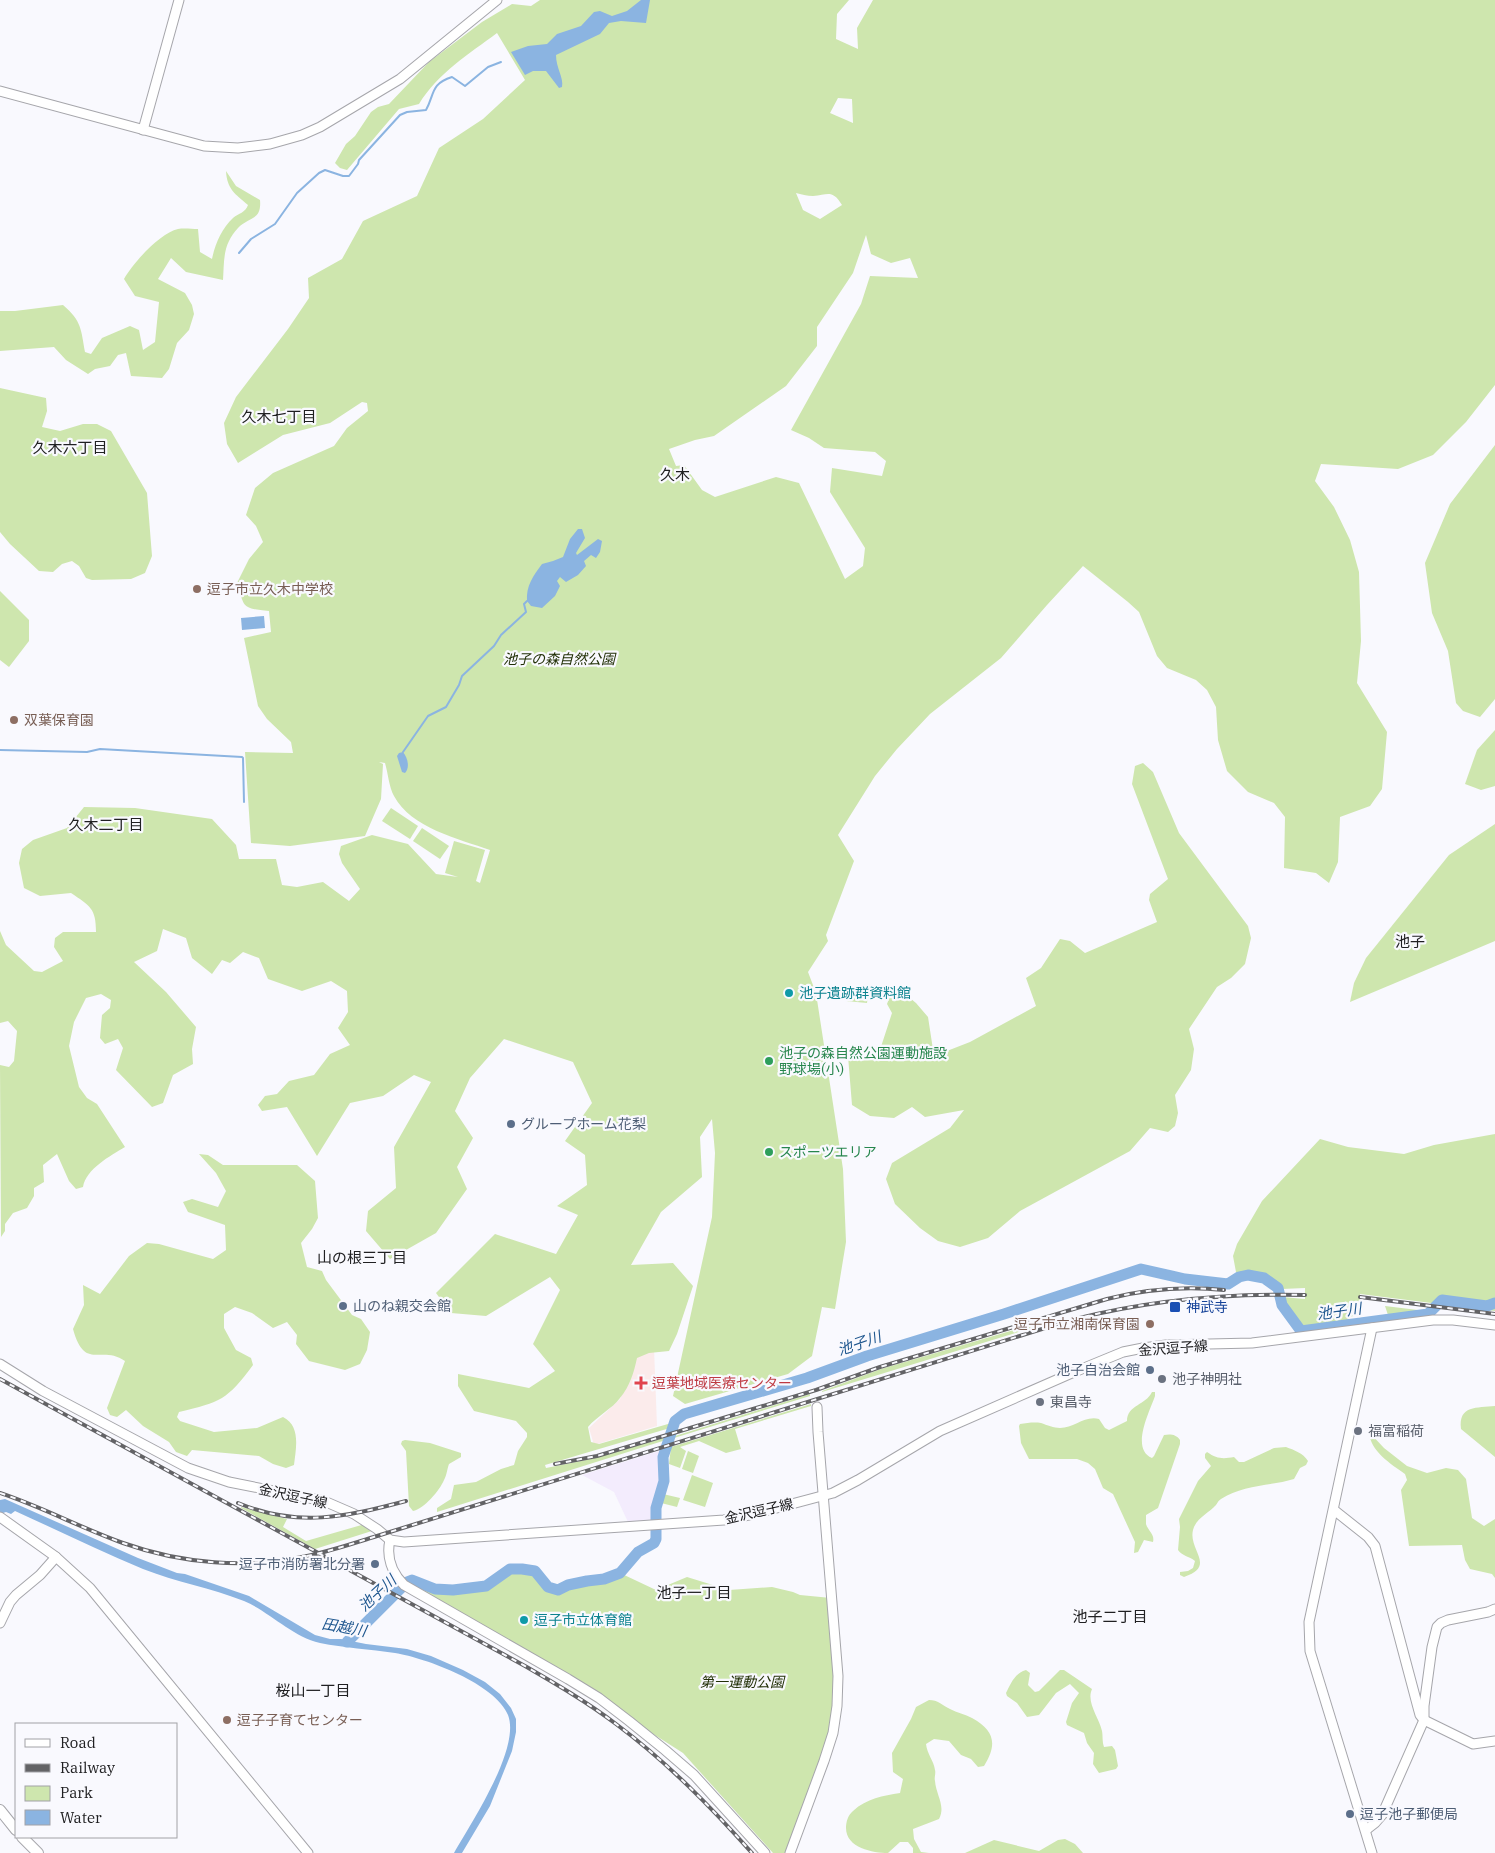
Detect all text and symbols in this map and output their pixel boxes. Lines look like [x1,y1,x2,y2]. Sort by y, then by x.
district label: 久木七丁目 [241,407,317,426]
district label: 久木六丁目 [32,438,108,457]
district label: 久木 [660,465,690,484]
place label: 逗子市立久木中学校 [207,580,333,598]
marker: 逗子市立久木中学校 [191,583,203,595]
park label: 池子の森自然公園 [503,650,617,668]
place label: 双葉保育園 [24,711,94,729]
marker: 双葉保育園 [8,714,20,726]
district label: 久木二丁目 [68,815,144,834]
district label: 池子 [1395,932,1425,951]
place label: 池子遺跡群資料館 [799,984,911,1002]
marker: 池子遺跡群資料館 [783,987,795,999]
place label: 池子の森自然公園運動施設 野球場(小) [779,1044,947,1078]
marker: 池子の森自然公園運動施設 野球場(小) [763,1055,775,1067]
place label: グループホーム花梨 [521,1115,646,1133]
marker: グループホーム花梨 [505,1118,517,1130]
place label: スポーツエリア [779,1143,877,1161]
marker: スポーツエリア [763,1146,775,1158]
district label: 山の根三丁目 [317,1248,407,1267]
place label: 山のね親交会館 [353,1297,451,1315]
place label: 神武寺 [1186,1298,1228,1316]
water label: 池子川 [1315,1298,1365,1324]
marker: 山のね親交会館 [337,1300,349,1312]
marker: 神武寺 [1168,1300,1182,1314]
place label: 逗子市立湘南保育園 [1014,1315,1140,1333]
marker: 逗子市立湘南保育園 [1144,1318,1156,1330]
water label: 池子川 [835,1326,885,1359]
street label: 金沢逗子線 [1137,1337,1209,1359]
place label: 池子自治会館 [1056,1361,1140,1379]
marker: 池子自治会館 [1144,1364,1156,1376]
place label: 池子神明社 [1172,1370,1242,1388]
marker: 池子神明社 [1156,1373,1168,1385]
place label: 逗葉地域医療センター [652,1374,792,1392]
marker: 逗葉地域医療センター [634,1376,648,1390]
place label: 東昌寺 [1050,1393,1092,1411]
marker: 東昌寺 [1034,1396,1046,1408]
place label: 福富稲荷 [1368,1422,1424,1440]
marker: 福富稲荷 [1352,1425,1364,1437]
street label: 金沢逗子線 [257,1480,329,1512]
street label: 金沢逗子線 [723,1494,795,1528]
place label: 逗子市消防署北分署 [239,1555,365,1573]
marker: 逗子市消防署北分署 [369,1558,381,1570]
water label: 池子川 [354,1569,401,1615]
district label: 池子一丁目 [656,1583,732,1602]
district label: 池子二丁目 [1072,1607,1148,1626]
place label: 逗子市立体育館 [534,1611,632,1629]
water label: 田越川 [320,1614,370,1641]
marker: 逗子市立体育館 [518,1614,530,1626]
park label: 第一運動公園 [700,1673,786,1691]
district label: 桜山一丁目 [275,1681,351,1700]
place label: 逗子子育てセンター [237,1711,363,1729]
marker: 逗子子育てセンター [221,1714,233,1726]
legend [15,1723,178,1838]
text: Road [60,1733,96,1752]
text: Railway [60,1758,115,1777]
text: Park [60,1783,93,1802]
place label: 逗子池子郵便局 [1360,1805,1458,1823]
text: Water [60,1808,102,1827]
marker: 逗子池子郵便局 [1344,1808,1356,1820]

